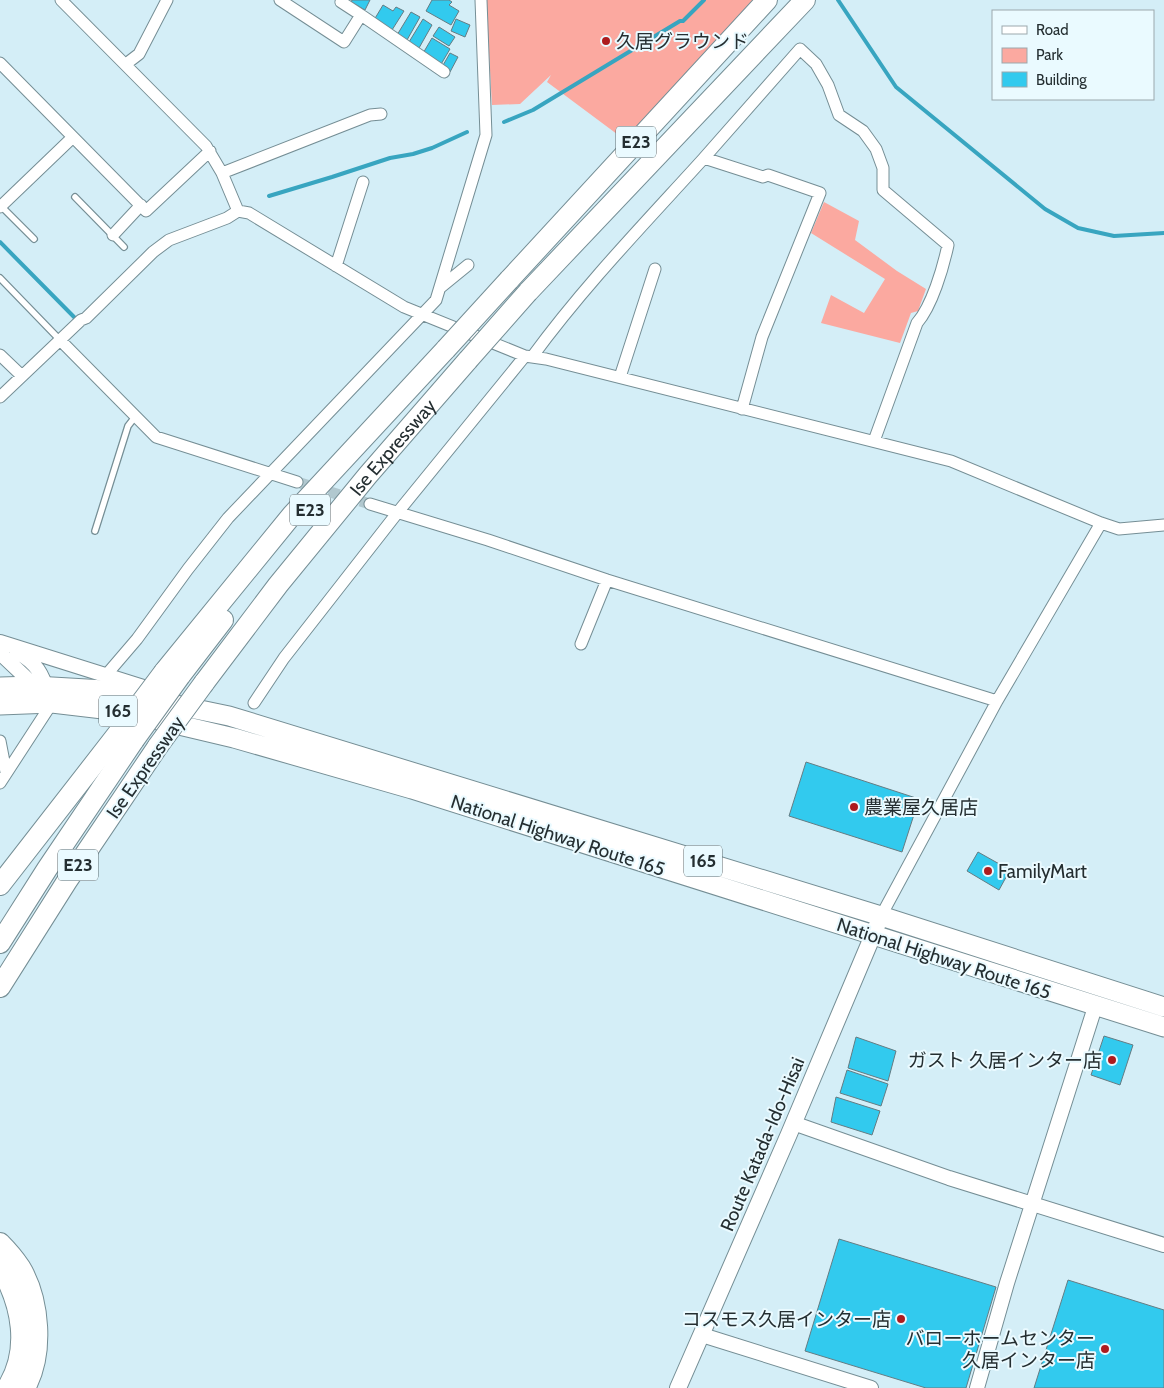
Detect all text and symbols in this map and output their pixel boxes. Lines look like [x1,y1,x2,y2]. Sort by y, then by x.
legend [992,10,1154,100]
text: Road [1036,21,1069,39]
place label: 久居グラウンド [616,30,749,53]
marker: 久居グラウンド [600,35,612,47]
text: Park [1036,46,1063,64]
text: Building [1036,71,1087,89]
road number: E23 [616,126,656,158]
street label: Ise Expressway [345,394,441,500]
road number: E23 [290,494,330,526]
road number: 165 [99,696,137,726]
street label: Ise Expressway [102,711,189,823]
street label: National Highway Route 165 [448,790,668,881]
place label: 農業屋久居店 [864,796,978,819]
marker: 農業屋久居店 [848,801,860,813]
road number: 165 [684,846,722,876]
road number: E23 [58,850,98,880]
place label: FamilyMart [998,860,1088,883]
marker: FamilyMart [982,865,994,877]
street label: National Highway Route 165 [834,913,1054,1004]
place label: ガスト 久居インター店 [908,1049,1102,1072]
street label: Route Katada-Ido-Hisai [715,1054,810,1235]
marker: ガスト 久居インター店 [1106,1054,1118,1066]
place label: コスモス久居インター店 [682,1308,891,1331]
marker: コスモス久居インター店 [895,1313,907,1325]
place label: バローホームセンター 久居インター店 [906,1327,1095,1372]
marker: バローホームセンター 久居インター店 [1099,1343,1111,1355]

